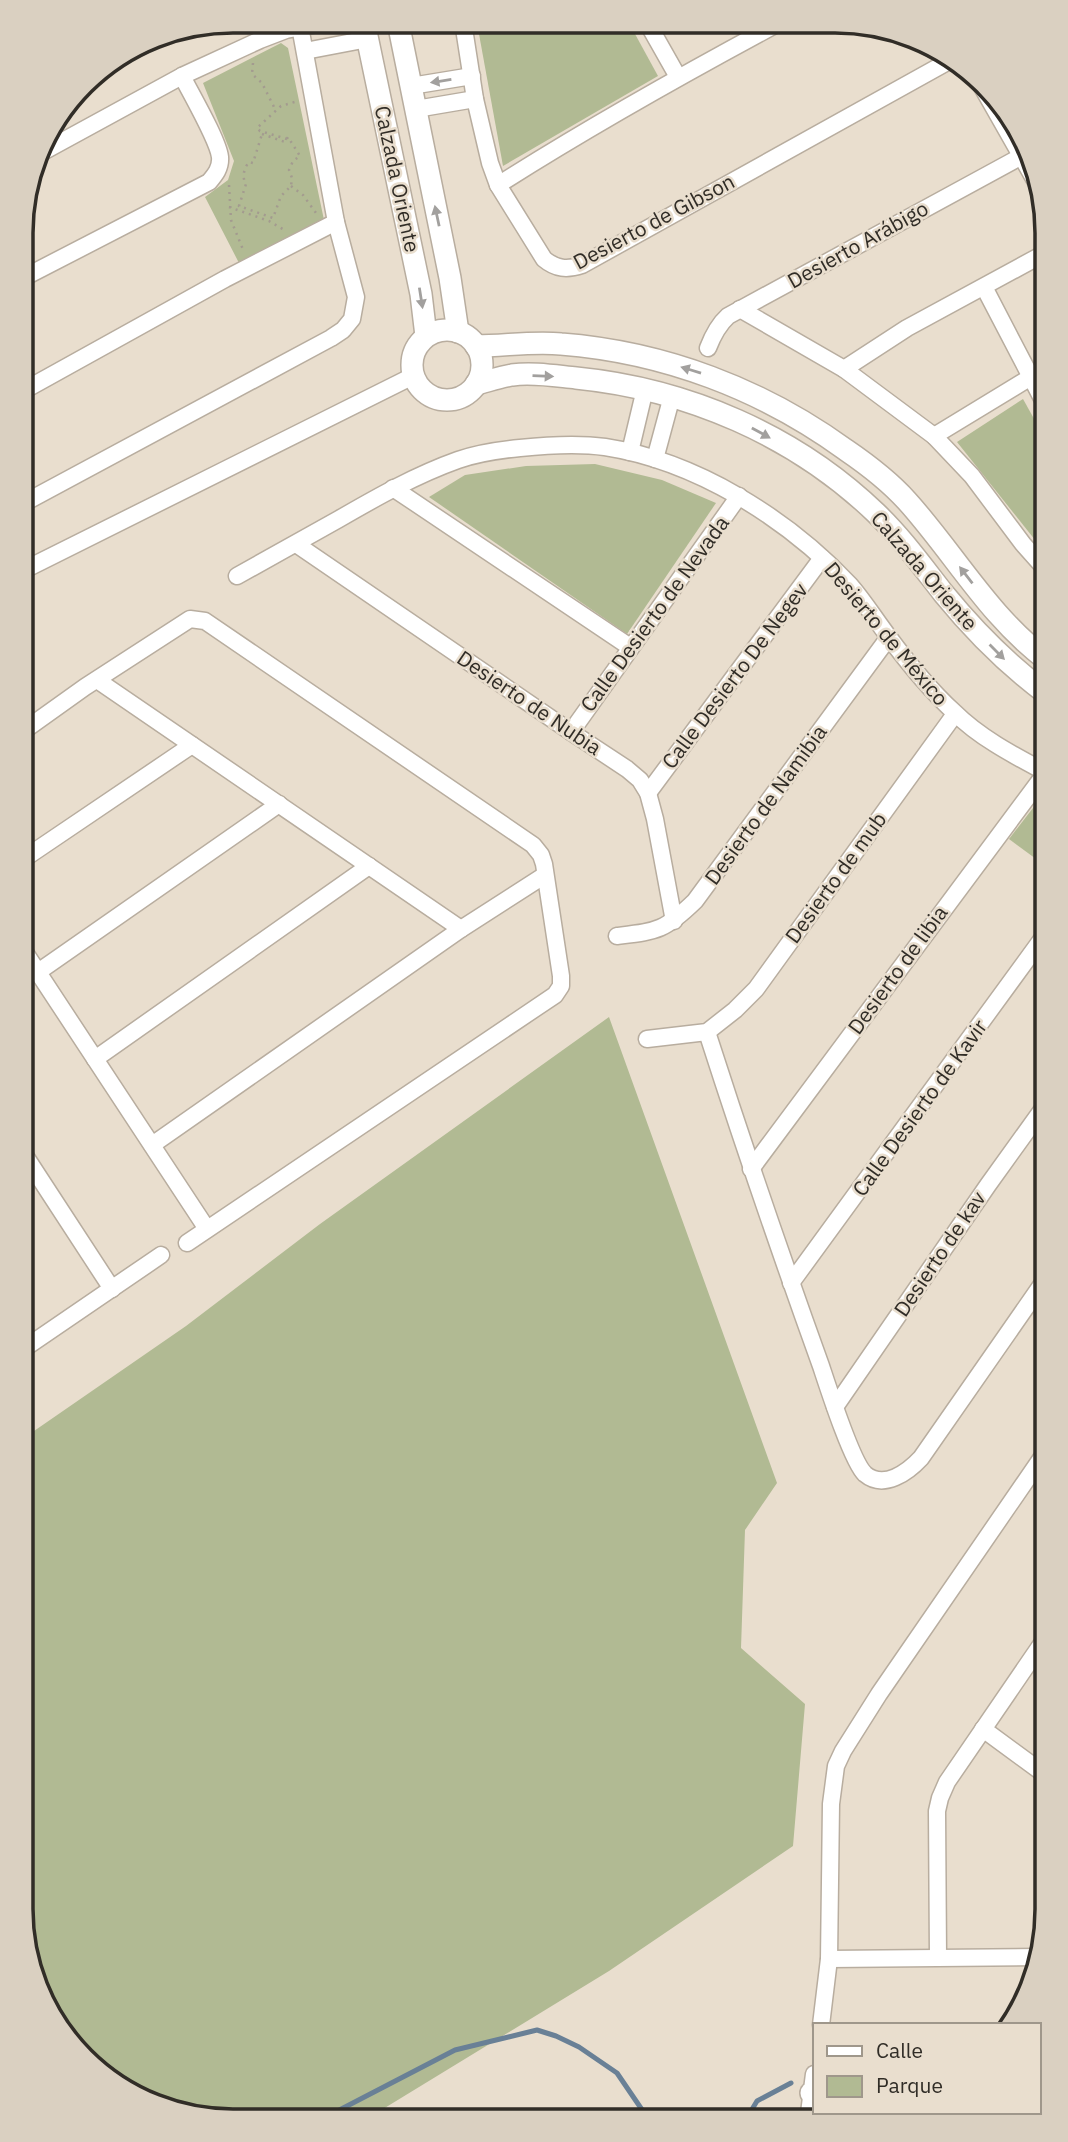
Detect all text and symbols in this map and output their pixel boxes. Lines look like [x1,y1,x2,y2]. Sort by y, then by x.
one-way arrow [430,76,452,87]
street label: Calzada Oriente [369,103,427,255]
street label: Desierto de Gibson [568,167,739,276]
street label: Desierto Arábigo [782,194,933,294]
one-way arrow [432,205,443,227]
one-way arrow [416,287,427,309]
one-way arrow [680,364,701,374]
one-way arrow [532,370,554,381]
one-way arrow [752,426,772,438]
street label: Calzada Oriente [865,505,984,636]
street label: Calle Desierto de Nevada [573,510,735,717]
street label: Desierto de México [818,556,955,711]
one-way arrow [959,567,974,585]
street label: Calle Desierto De Negev [655,577,813,774]
street label: Desierto de Nubia [452,643,607,761]
one-way arrow [988,644,1005,660]
street label: Desierto de Namibia [698,719,833,890]
street label: Desierto de mub [778,806,892,949]
street label: Desierto de libia [841,899,953,1039]
street label: Calle Desierto de Kavir [845,1013,993,1202]
street label: Desierto de kav [887,1185,991,1322]
legend [813,2023,1040,2114]
text: Calle [876,2036,923,2064]
text: Parque [876,2071,943,2099]

